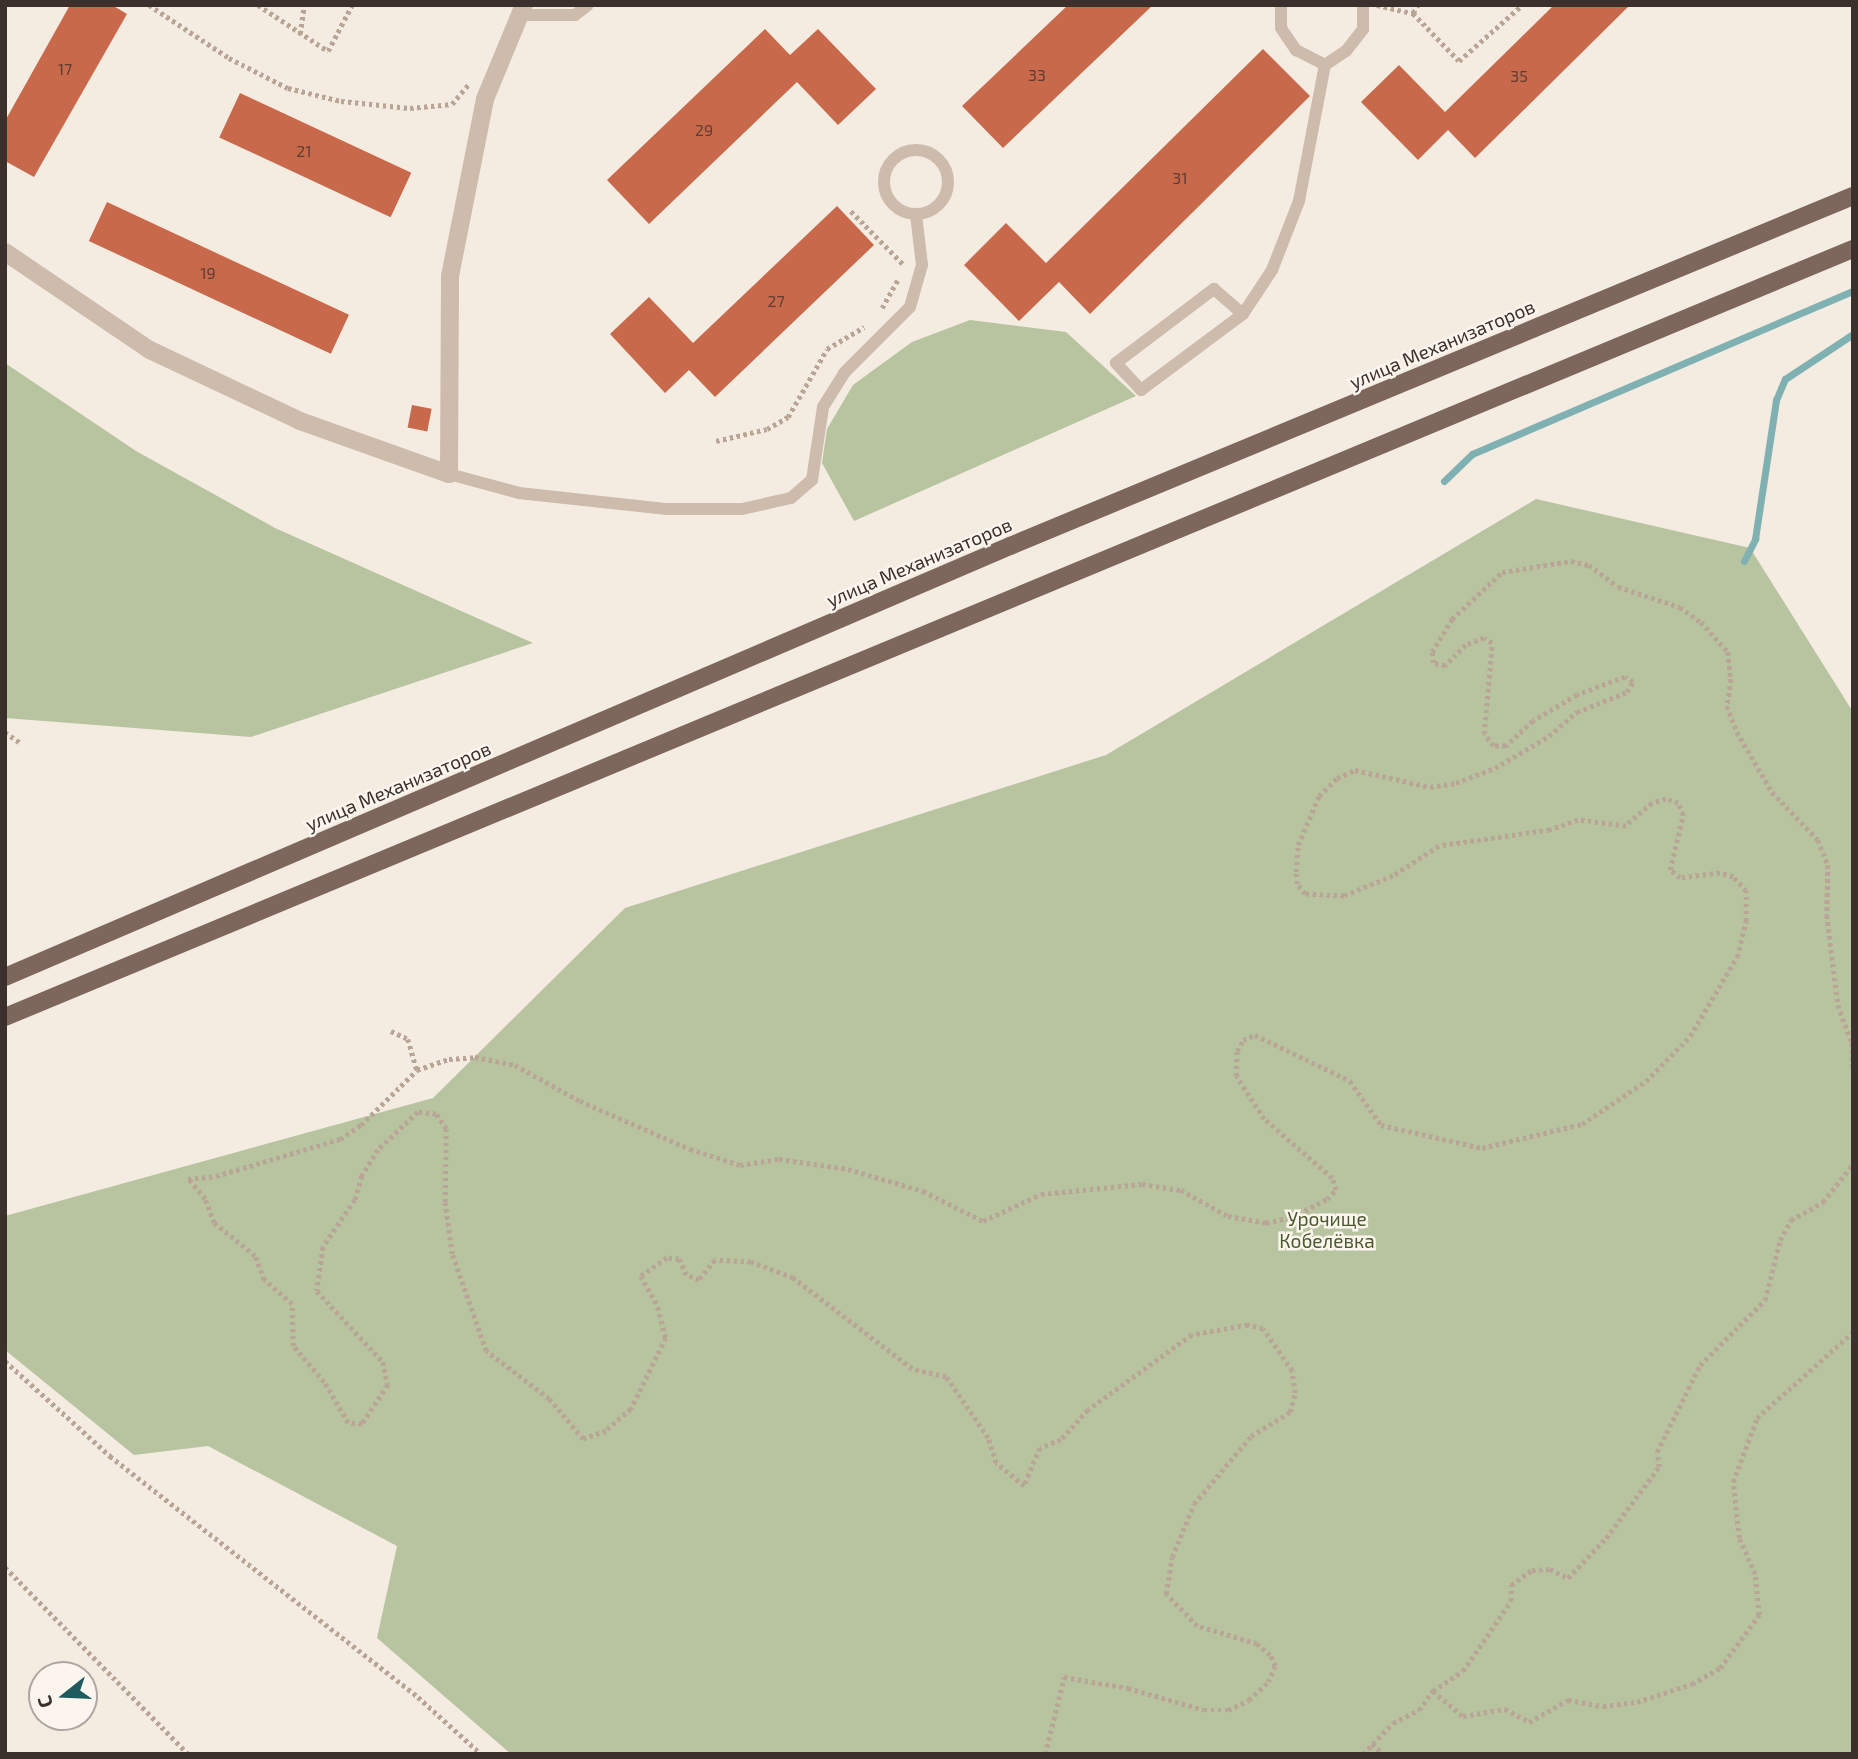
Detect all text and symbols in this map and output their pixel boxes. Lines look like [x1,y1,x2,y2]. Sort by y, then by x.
house number: 17 [58,59,72,79]
house number: 33 [1028,65,1046,85]
house number: 35 [1510,66,1528,86]
house number: 29 [695,120,713,140]
house number: 21 [296,141,312,161]
house number: 31 [1172,168,1188,188]
house number: 19 [200,263,216,283]
house number: 27 [767,291,785,311]
street label: улица Механизаторов [1346,295,1538,393]
street label: улица Механизаторов [823,513,1015,611]
street label: улица Механизаторов [302,737,494,835]
park label: Урочище Кобелёвка [1279,1208,1375,1252]
north arrow [28,1661,98,1731]
text: С [32,1693,57,1711]

